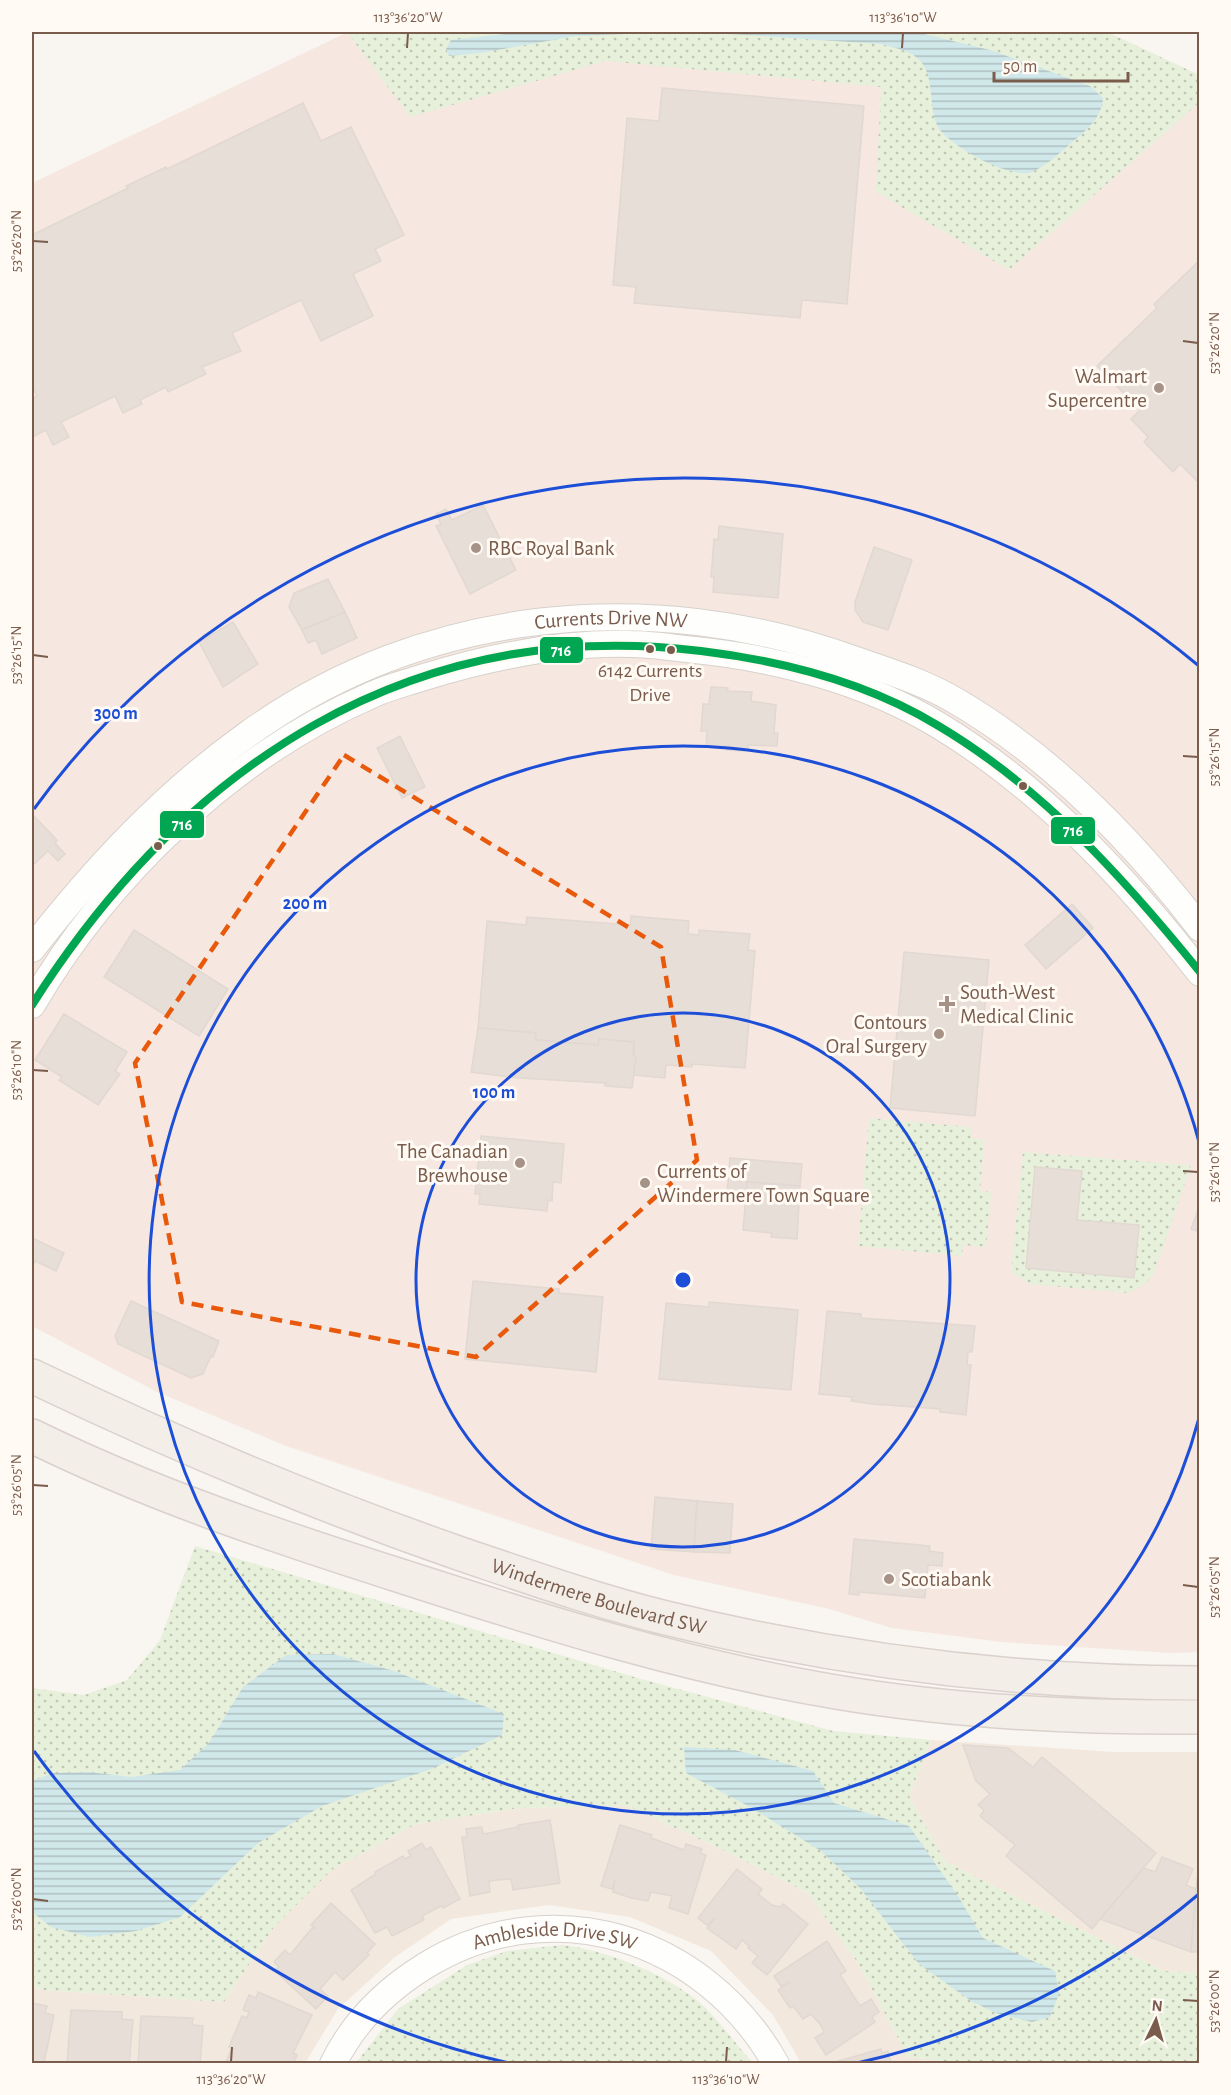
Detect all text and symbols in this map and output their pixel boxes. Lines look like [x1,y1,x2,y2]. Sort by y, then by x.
text: 113°36'20"W [373,10,443,25]
text: 113°36'10"W [869,10,937,25]
scale bar [994,45,1128,83]
text: 50 m [1003,58,1037,76]
text: 53°26'20"N [9,210,24,272]
text: 53°26'20"N [1207,312,1222,374]
place label: Walmart Supercentre [1048,366,1147,411]
marker: Walmart Supercentre [1152,381,1166,395]
place label: RBC Royal Bank [488,538,615,559]
marker: RBC Royal Bank [469,541,483,555]
street label: Currents Drive NW [533,607,688,633]
text: 53°26'15"N [9,625,24,685]
line badge: 716 [539,636,584,664]
text: 716 [551,643,571,659]
marker: 6142 Currents Drive [644,643,656,655]
unlabelled marker [665,644,677,656]
place label: 6142 Currents Drive [598,661,702,705]
text: 300 m [94,705,138,723]
text: 53°26'15"N [1207,727,1222,787]
unlabelled marker [1017,780,1029,792]
line badge: 716 [159,810,205,839]
line badge: 716 [1050,816,1096,845]
text: 716 [172,817,192,833]
text: 716 [1063,823,1083,839]
unlabelled marker [152,840,164,852]
text: 200 m [283,895,327,913]
place label: South-West Medical Clinic [960,982,1073,1027]
marker: South-West Medical Clinic [938,995,956,1013]
place label: Contours Oral Surgery [826,1012,927,1057]
marker: Contours Oral Surgery [932,1027,946,1041]
text: 53°26'10"N [9,1040,24,1100]
text: 100 m [473,1084,515,1102]
place label: The Canadian Brewhouse [397,1141,508,1186]
text: 53°26'10"N [1207,1142,1222,1202]
marker: The Canadian Brewhouse [513,1156,527,1170]
place label: Currents of Windermere Town Square [657,1161,870,1206]
marker: Currents of Windermere Town Square [638,1176,652,1190]
centre of rings [673,1270,693,1290]
text: 53°26'05"N [9,1454,24,1516]
street label: Windermere Boulevard SW [488,1555,709,1638]
text: 53°26'05"N [1207,1556,1222,1618]
place label: Scotiabank [901,1569,991,1590]
marker: Scotiabank [882,1572,896,1586]
text: 53°26'00"N [9,1867,24,1931]
street label: Ambleside Drive SW [470,1919,640,1954]
text: 53°26'00"N [1207,1969,1222,2033]
north arrow [1126,1990,1186,2050]
text: N [1151,1998,1163,2015]
text: 113°36'20"W [196,2072,266,2087]
text: 113°36'10"W [692,2072,760,2087]

